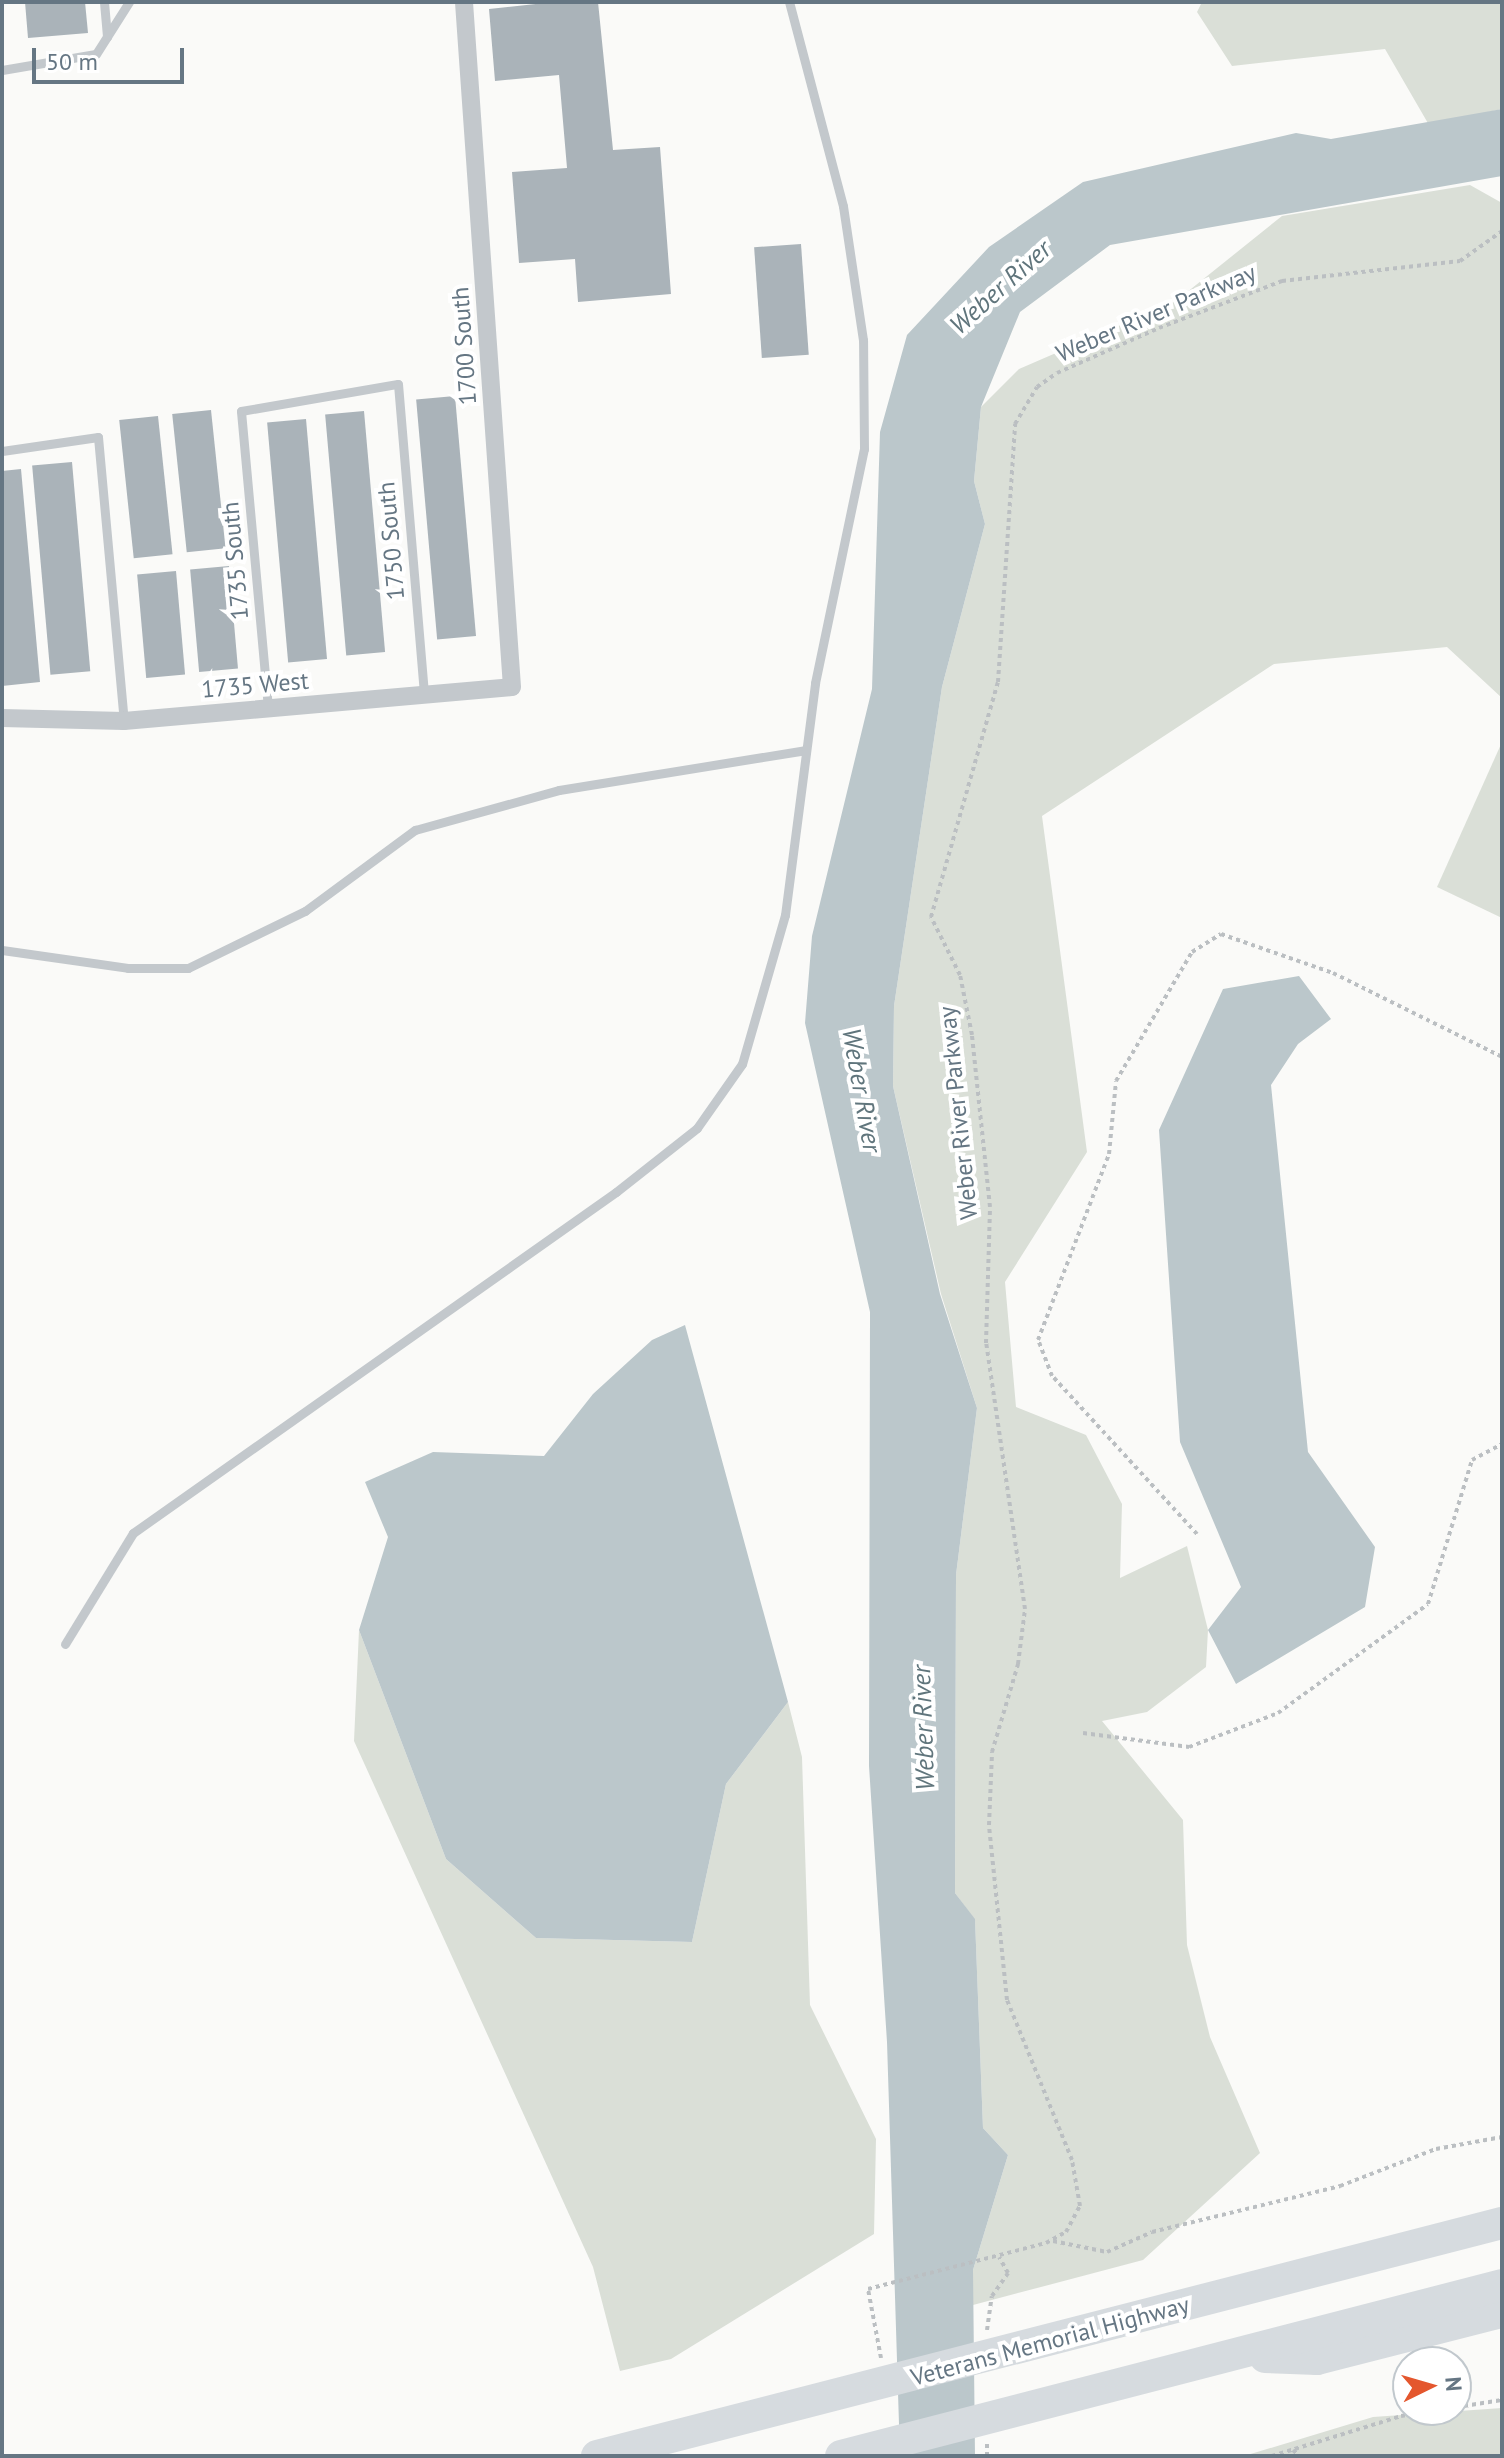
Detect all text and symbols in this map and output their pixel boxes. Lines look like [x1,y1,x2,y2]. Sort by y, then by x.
scale bar [36,32,188,82]
text: 50 m [46,46,98,77]
water label: Weber River [943,233,1057,341]
street label: Weber River Parkway [1052,258,1260,368]
street label: 1700 South [446,286,482,406]
street label: 1750 South [371,481,411,601]
street label: 1735 South [215,501,255,621]
street label: 1735 West [200,666,310,704]
street label: Weber River Parkway [932,1005,984,1221]
water label: Weber River [836,1025,888,1155]
water label: Weber River [905,1665,941,1791]
street label: Veterans Memorial Highway [908,2290,1192,2392]
north arrow [1392,2346,1472,2426]
text: N [1439,2376,1468,2393]

